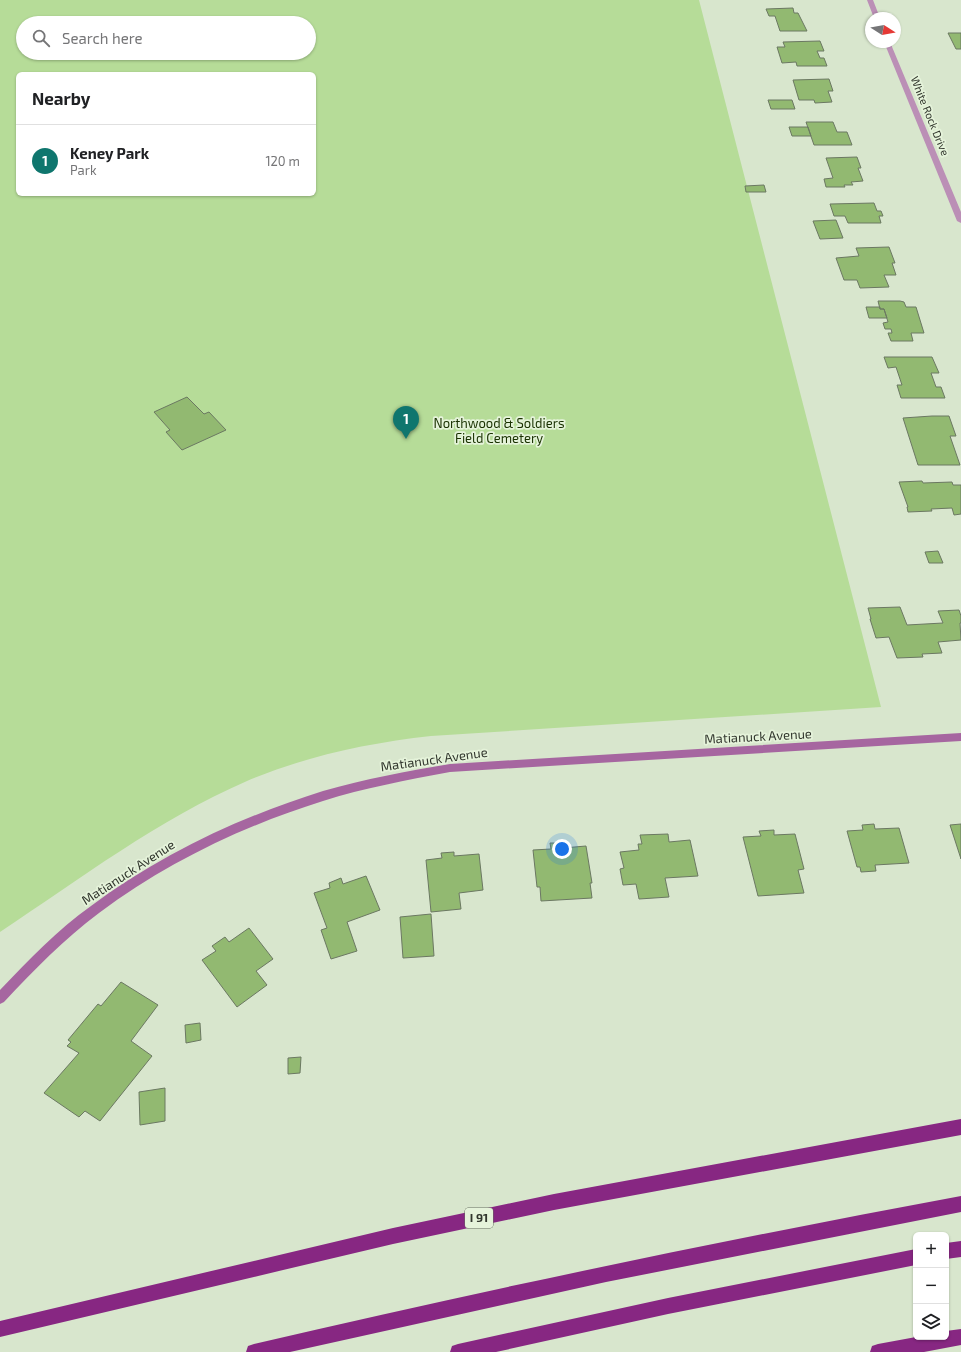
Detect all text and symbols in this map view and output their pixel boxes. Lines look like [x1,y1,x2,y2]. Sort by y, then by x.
north arrow [865,12,901,48]
search box [16,16,316,60]
icon: search [30,27,52,49]
text: Search here [62,29,143,47]
street label: White Rock Drive [909,74,952,158]
text: Nearby [32,88,90,108]
text: Keney Park [70,144,149,162]
text: 1 [42,153,48,169]
text: 120 m [265,153,300,169]
text: Park [70,162,97,178]
pin: 1 [393,406,419,439]
park label: Northwood & Soldiers Field Cemetery [433,415,565,446]
street label: Matianuck Avenue [704,725,812,747]
street label: Matianuck Avenue [380,744,489,774]
street label: Matianuck Avenue [78,836,178,908]
your location [552,839,572,859]
road number: I 91 [465,1208,493,1228]
map controls [913,1232,949,1340]
button: + [913,1232,949,1268]
button: − [913,1268,949,1304]
button: layers [913,1304,949,1340]

